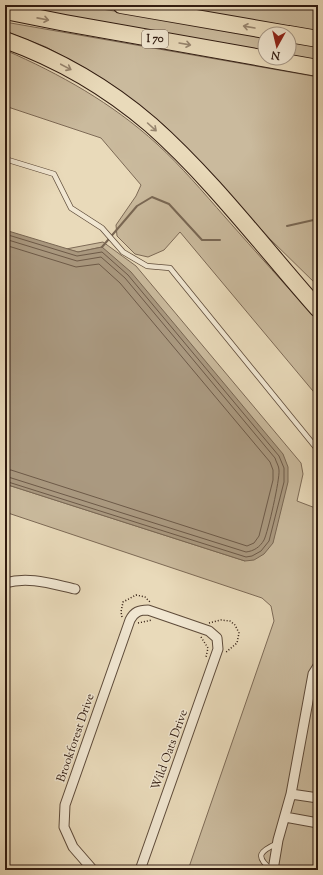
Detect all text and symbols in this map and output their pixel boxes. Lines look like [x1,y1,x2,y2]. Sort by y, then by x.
one-way arrow [36,15,49,23]
one-way arrow [243,23,256,31]
north arrow [257,26,297,66]
road number: I 70 [142,30,168,48]
one-way arrow [178,41,191,49]
text: N [270,46,282,64]
one-way arrow [60,64,72,72]
one-way arrow [147,122,157,131]
street label: Brookforest Drive [52,691,100,785]
street label: Wild Oats Drive [147,707,193,793]

